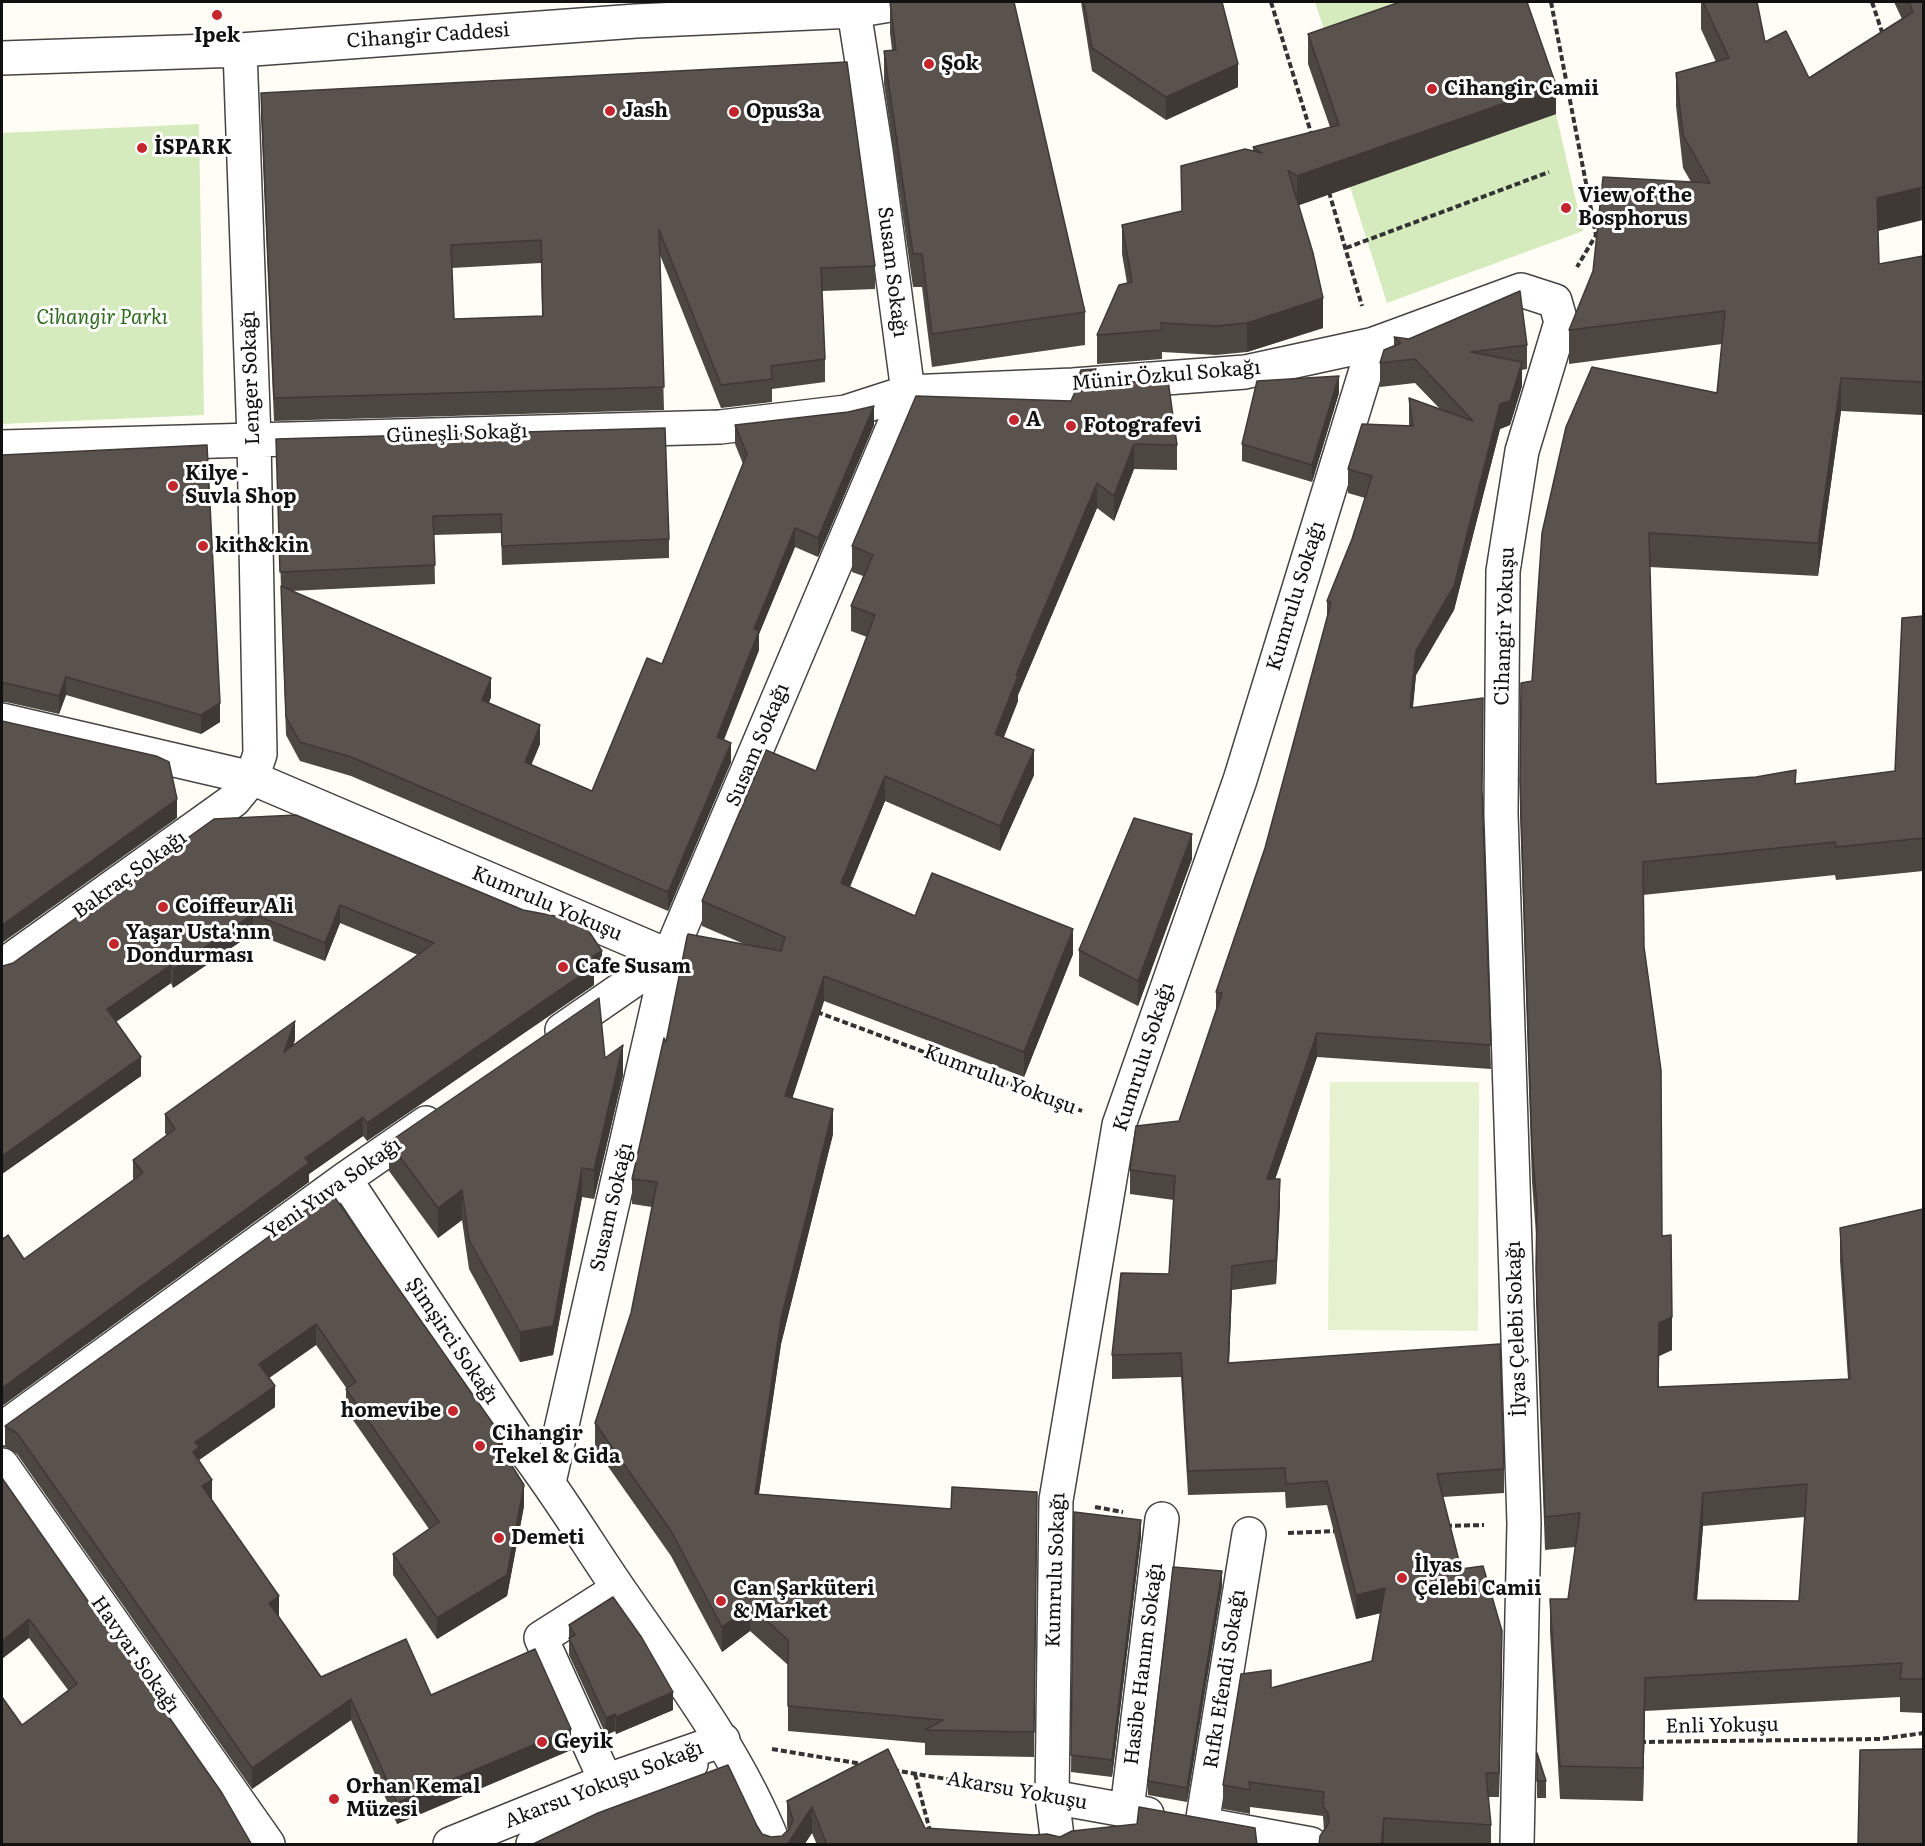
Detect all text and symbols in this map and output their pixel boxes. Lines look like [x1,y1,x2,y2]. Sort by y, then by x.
marker: Ipek [210,8,224,22]
street label: Cihangir Caddesi [346,18,510,54]
place label: Ipek [194,24,240,48]
place label: Şok [941,52,979,76]
marker: Şok [922,57,936,71]
place label: Cihangir Camii [1444,77,1599,101]
marker: Cihangir Camii [1425,82,1439,96]
place label: Jash [622,99,668,123]
place label: Opus3a [746,100,821,124]
marker: Jash [603,104,617,118]
marker: Opus3a [727,105,741,119]
place label: İSPARK [154,136,232,160]
marker: İSPARK [135,141,149,155]
place label: View of the Bosphorus [1578,184,1692,231]
marker: View of the Bosphorus [1559,201,1573,215]
street label: Susam Sokağı [872,205,912,339]
park label: Cihangir Parkı [36,306,168,330]
street label: Lenger Sokağı [237,310,265,446]
street label: Münir Özkul Sokağı [1070,356,1262,396]
place label: A [1026,408,1041,432]
marker: A [1007,413,1021,427]
place label: Fotografevi [1083,414,1201,438]
marker: Fotografevi [1064,419,1078,433]
street label: Güneşli Sokağı [386,420,528,448]
place label: Kilye - Suvla Shop [185,462,296,509]
marker: Kilye - Suvla Shop [166,479,180,493]
street label: Kumrulu Sokağı [1262,518,1330,674]
place label: kith&kin [215,534,309,558]
marker: kith&kin [196,539,210,553]
street label: Cihangir Yokuşu [1490,546,1520,706]
street label: Susam Sokağı [721,680,795,810]
street label: Bakraç Sokağı [69,826,191,924]
street label: Kumrulu Yokuşu [468,861,626,947]
place label: Coiffeur Ali [175,895,294,919]
marker: Coiffeur Ali [156,900,170,914]
place label: Yaşar Usta'nın Dondurması [126,921,271,968]
marker: Yaşar Usta'nın Dondurması [107,937,121,951]
place label: Cafe Susam [575,955,691,979]
marker: Cafe Susam [556,960,570,974]
street label: Kumrulu Sokağı [1109,979,1179,1135]
street label: Kumrulu Yokuşu [920,1040,1080,1120]
street label: Yeni Yuva Sokağı [260,1133,406,1245]
street label: Susam Sokağı [586,1140,638,1274]
street label: İlyas Çelebi Sokağı [1502,1240,1532,1418]
street label: Şimşirci Sokağı [401,1273,503,1409]
place label: homevibe [340,1399,441,1423]
marker: homevibe [446,1404,460,1418]
place label: Cihangir Tekel & Gida [492,1422,620,1469]
marker: Cihangir Tekel & Gida [473,1439,487,1453]
street label: Kumrulu Sokağı [1041,1492,1071,1648]
place label: Demeti [511,1526,585,1550]
marker: Demeti [492,1531,506,1545]
place label: İlyas Çelebi Camii [1414,1554,1541,1601]
street label: Hasibe Hanım Sokağı [1120,1561,1168,1767]
marker: İlyas Çelebi Camii [1395,1571,1409,1585]
place label: Can Şarküteri & Market [733,1577,874,1624]
street label: Rıfkı Efendi Sokağı [1199,1588,1251,1770]
street label: Havyar Sokağı [86,1592,184,1718]
marker: Can Şarküteri & Market [714,1594,728,1608]
street label: Enli Yokuşu [1665,1713,1779,1739]
place label: Geyik [554,1730,613,1754]
marker: Geyik [535,1735,549,1749]
street label: Akarsu Yokuşu Sokağı [501,1736,707,1834]
street label: Akarsu Yokuşu [945,1767,1089,1815]
place label: Orhan Kemal Müzesi [346,1775,480,1822]
marker: Orhan Kemal Müzesi [327,1792,341,1806]

